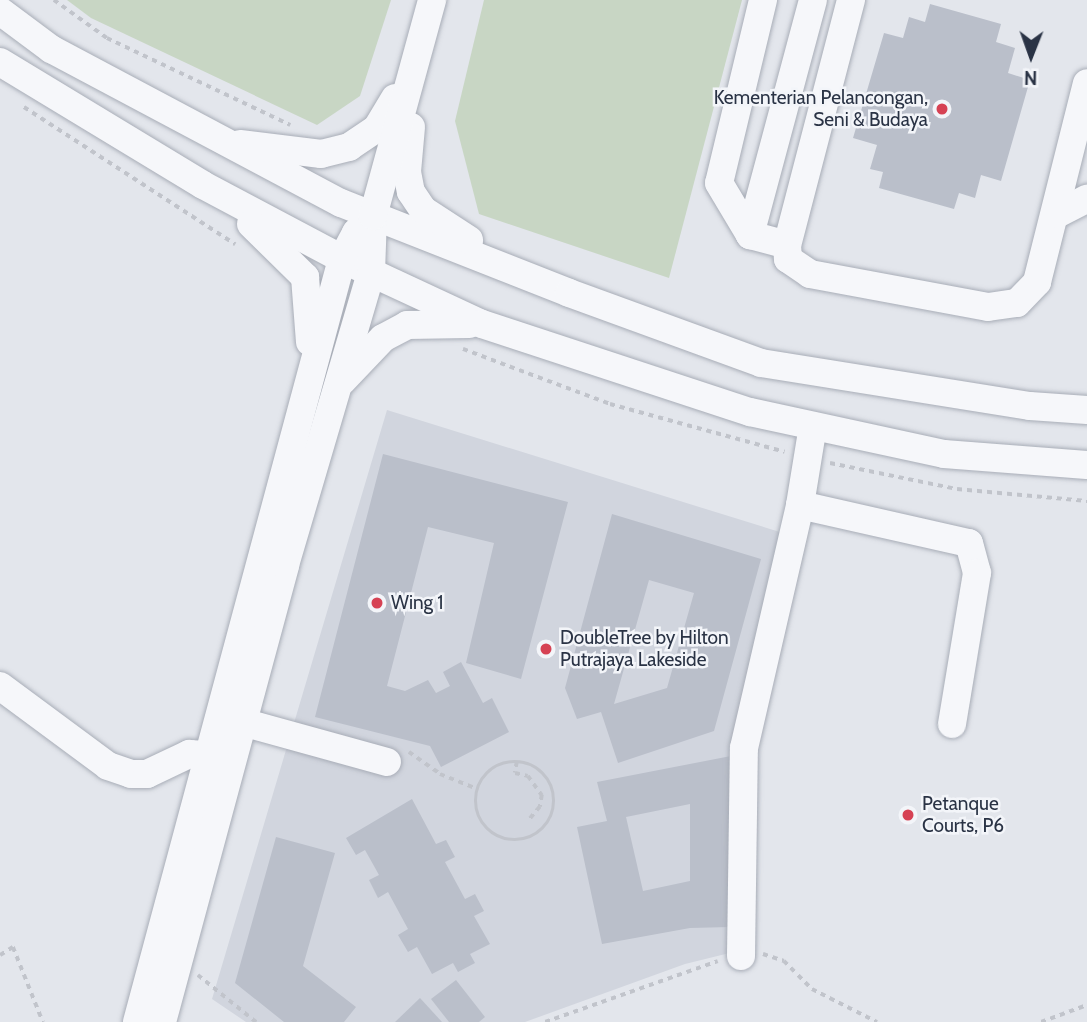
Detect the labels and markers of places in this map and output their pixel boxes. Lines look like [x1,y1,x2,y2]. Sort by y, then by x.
place label: Kementerian Pelancongan, Seni & Budaya [714,87,928,131]
marker: Kementerian Pelancongan, Seni & Budaya [934,101,950,117]
place label: Wing 1 [391,592,443,614]
marker: Wing 1 [369,595,385,611]
place label: DoubleTree by Hilton Putrajaya Lakeside [560,627,729,671]
marker: DoubleTree by Hilton Putrajaya Lakeside [538,641,554,657]
place label: Petanque Courts, P6 [922,793,1004,837]
marker: Petanque Courts, P6 [900,807,916,823]

